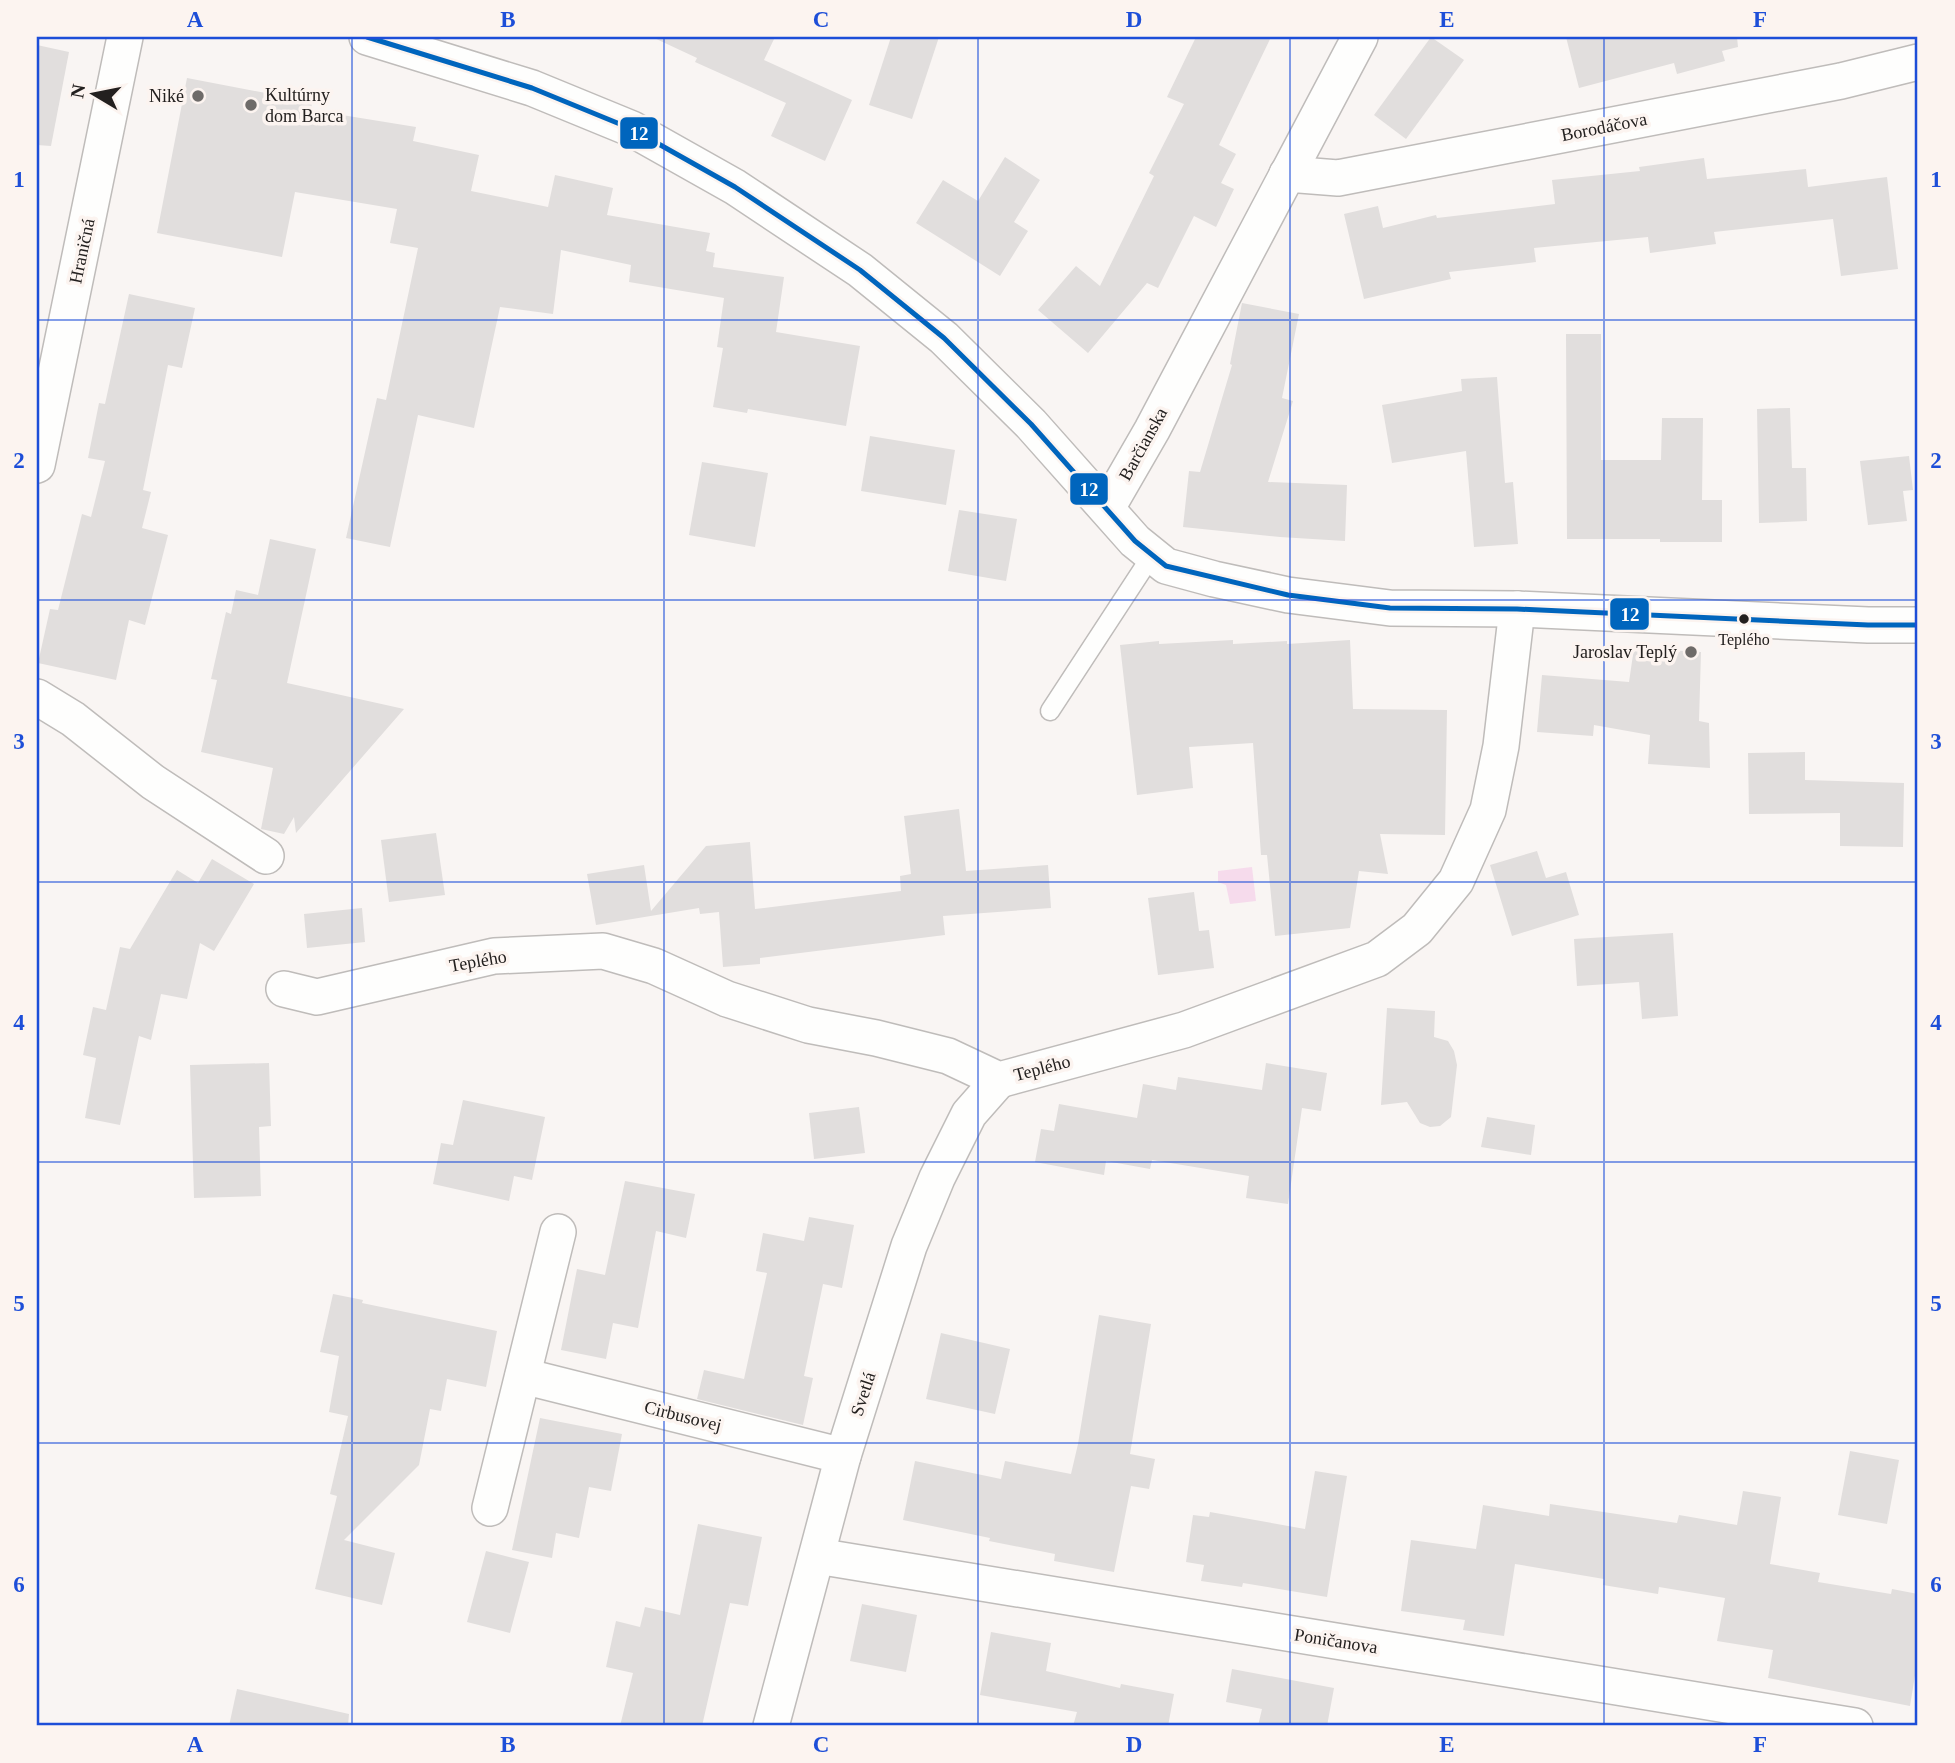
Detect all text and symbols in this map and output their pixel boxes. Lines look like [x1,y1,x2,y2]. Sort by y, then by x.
text: A [187,7,204,32]
text: B [500,7,516,32]
text: C [813,7,829,32]
text: D [1126,7,1142,32]
text: E [1439,7,1455,32]
text: F [1753,7,1767,32]
north arrow [60,60,130,130]
text: N [66,82,89,100]
place label: Kultúrny dom Barca [265,85,343,126]
place label: Niké [149,86,184,106]
marker: Niké [190,88,206,104]
marker: Kultúrny dom Barca [243,97,259,113]
street label: Borodáčova [1559,109,1649,145]
line badge: 12 [619,116,659,150]
text: 12 [630,123,649,144]
text: 1 [13,167,25,192]
text: 1 [1930,167,1942,192]
street label: Hraničná [65,217,99,285]
street label: Barčianska [1115,404,1171,484]
text: 2 [13,448,25,473]
text: 2 [1930,448,1942,473]
line badge: 12 [1069,472,1109,506]
text: 12 [1080,479,1099,500]
line badge: 12 [1609,597,1650,631]
text: 12 [1621,604,1640,625]
marker: Teplého [1737,612,1751,626]
place label: Teplého [1718,631,1770,649]
place label: Jaroslav Teplý [1573,642,1677,662]
marker: Jaroslav Teplý [1683,644,1699,660]
text: 3 [13,729,25,754]
text: 3 [1930,729,1942,754]
street label: Teplého [448,946,508,976]
text: 4 [13,1010,25,1035]
text: 4 [1930,1010,1942,1035]
street label: Teplého [1012,1051,1072,1085]
text: 5 [13,1291,25,1316]
text: 5 [1930,1291,1942,1316]
street label: Svetlá [847,1370,879,1418]
street label: Cirbusovej [642,1397,724,1435]
text: 6 [13,1572,25,1597]
text: 6 [1930,1572,1942,1597]
street label: Poničanova [1293,1625,1379,1657]
text: A [187,1732,204,1757]
text: B [500,1732,516,1757]
text: C [813,1732,829,1757]
text: D [1126,1732,1142,1757]
text: E [1439,1732,1455,1757]
text: F [1753,1732,1767,1757]

